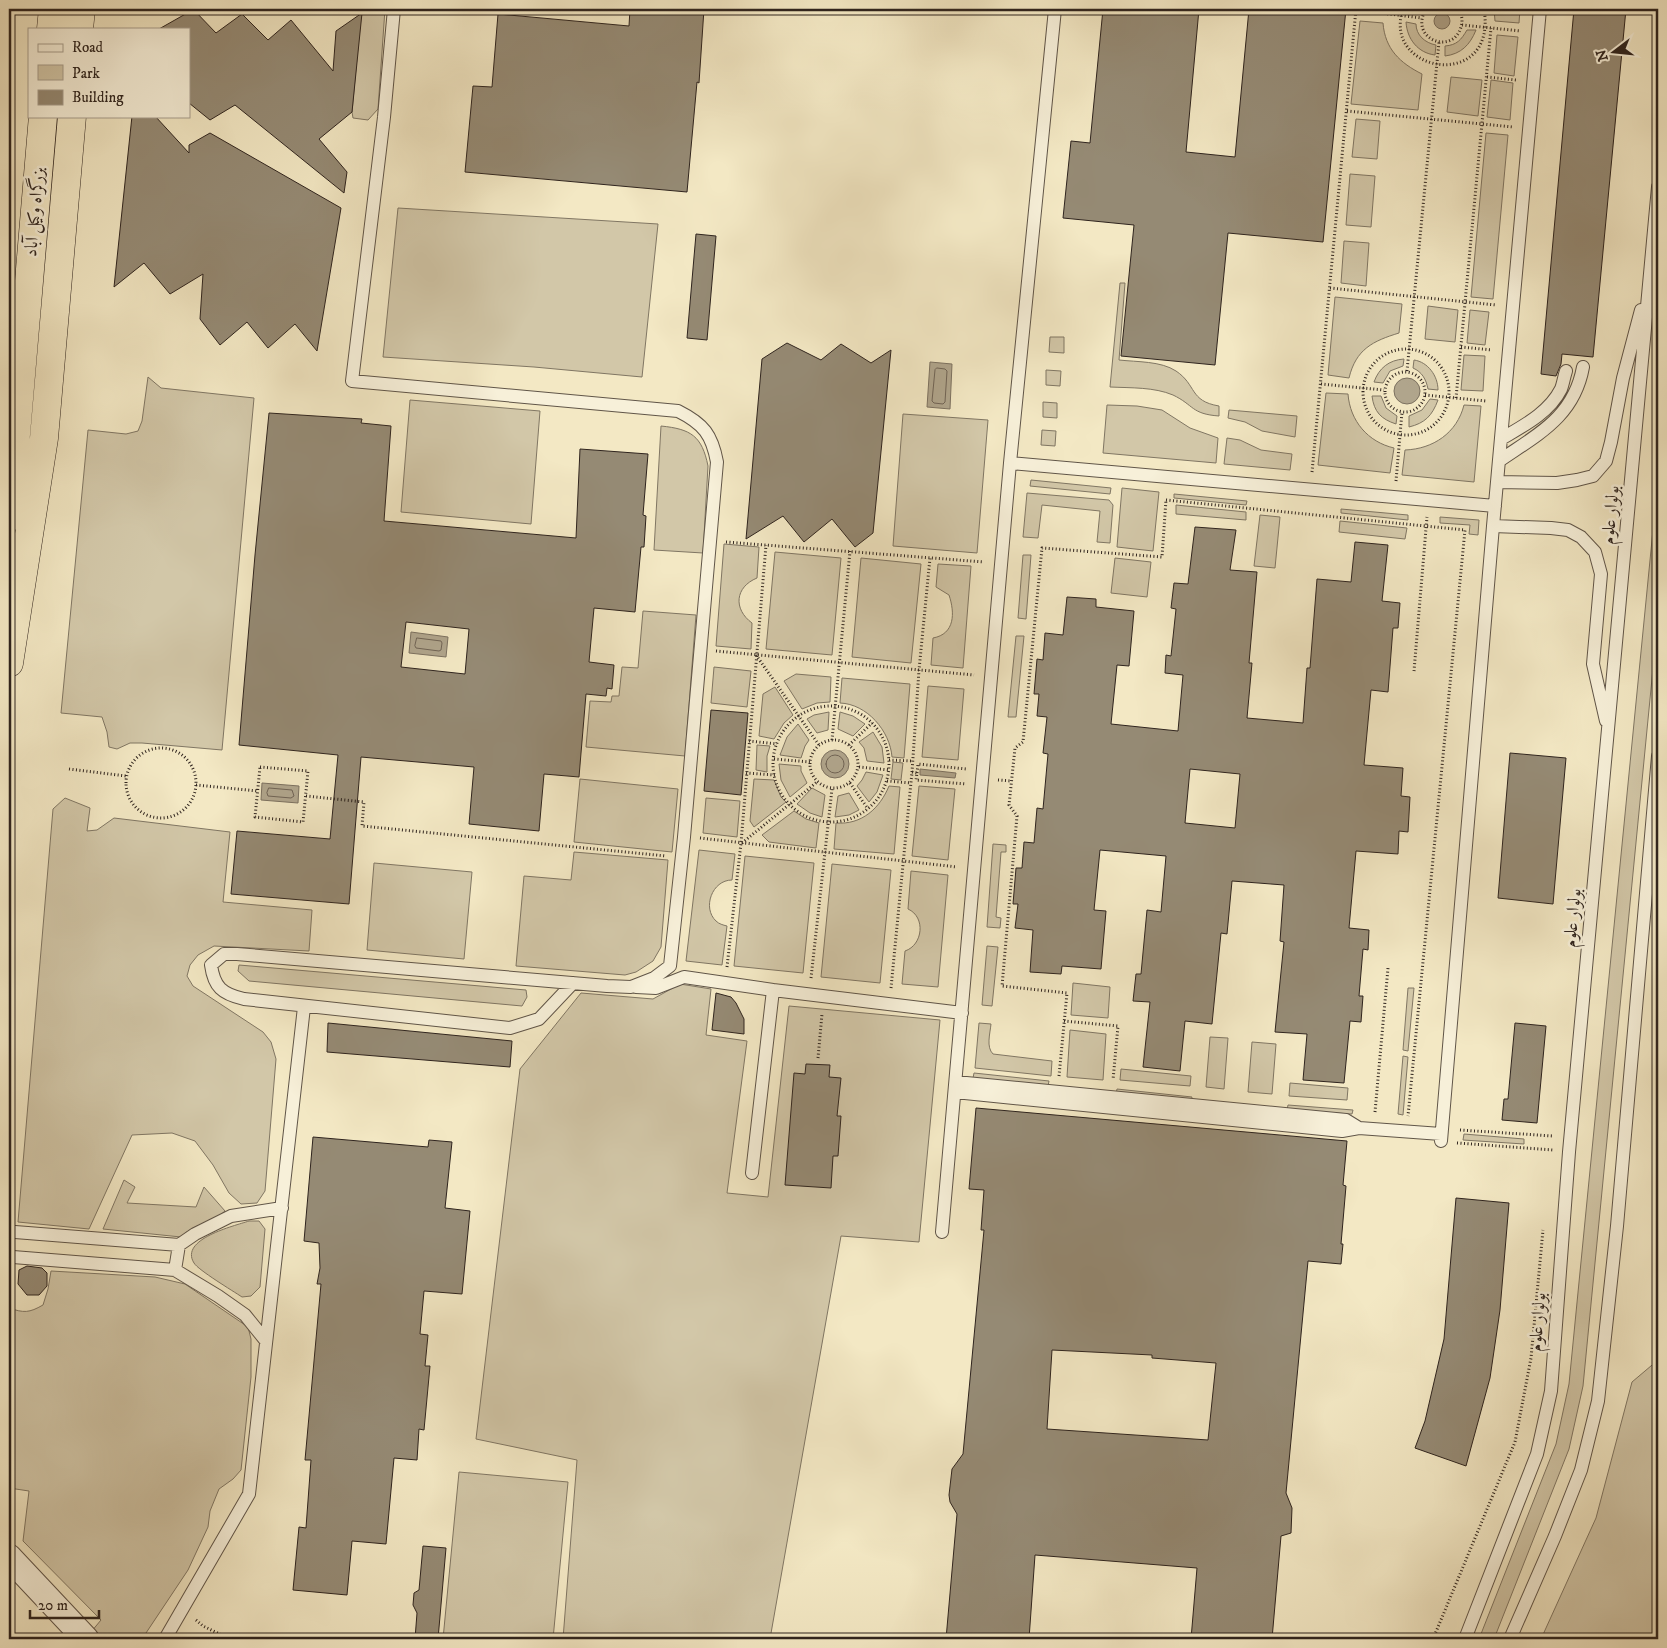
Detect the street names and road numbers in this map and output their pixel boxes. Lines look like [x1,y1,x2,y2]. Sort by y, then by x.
street label: بزرگراه وکیل آباد [18,166,51,258]
street label: بولوار علوم [1597,484,1629,546]
street label: بولوار علوم [1559,887,1591,949]
street label: بولوار علوم [1525,1292,1555,1353]

